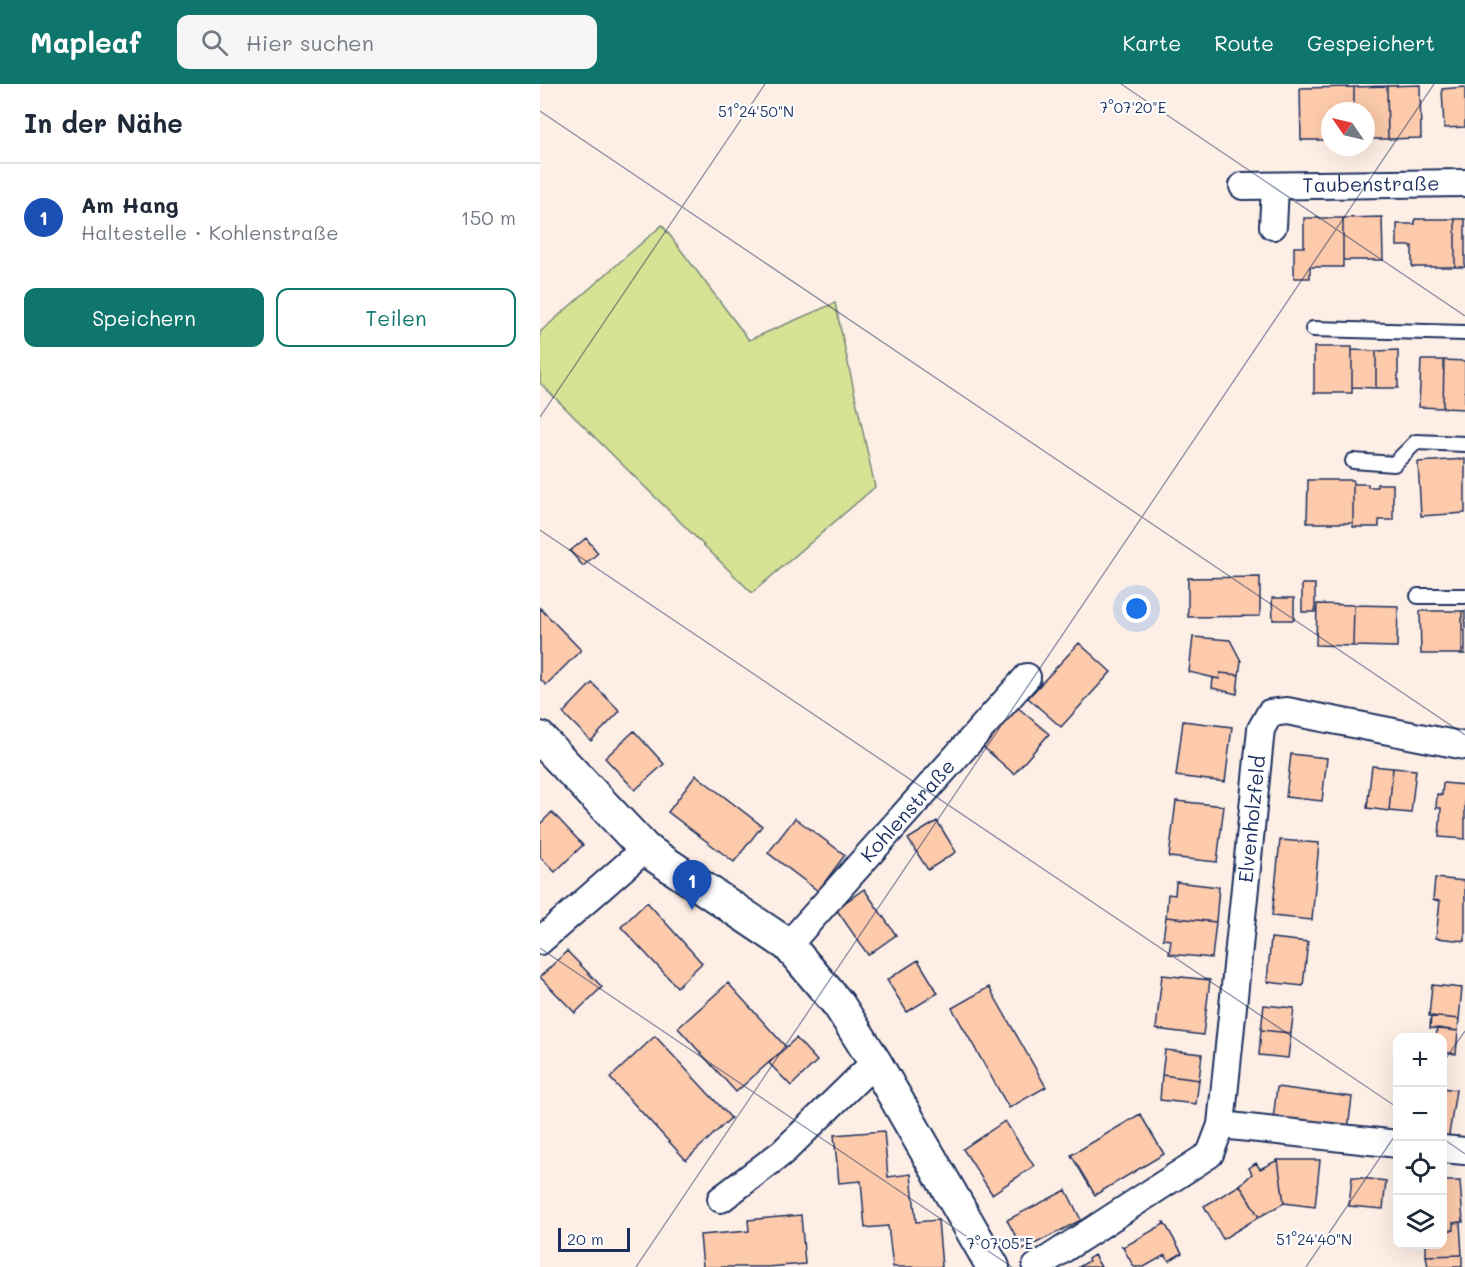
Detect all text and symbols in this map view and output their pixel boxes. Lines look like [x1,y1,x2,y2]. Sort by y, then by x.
search box [177,15,597,69]
text: Mapleaf [30,24,141,60]
icon: search [198,26,231,59]
text: Hier suchen [246,28,374,57]
text: Karte [1123,29,1181,56]
text: Route [1214,29,1274,56]
text: Gespeichert [1307,29,1435,56]
text: 7°07'20"E [1100,97,1167,117]
text: 51°24'50"N [718,101,794,121]
north arrow [1321,102,1375,156]
text: In der Nähe [24,106,183,140]
street label: Taubenstraße [1302,169,1440,197]
text: Am Hang [81,190,179,219]
text: 1 [39,204,48,230]
text: 150 m [461,204,516,230]
text: Haltestelle · Kohlenstraße [81,219,339,245]
button: Speichern [24,288,264,347]
button: Teilen [276,288,516,347]
your location [1122,594,1151,623]
street label: Kohlenstraße [854,753,960,867]
street label: Elvenholzfeld [1232,754,1270,884]
pin: 1 [672,860,712,910]
map controls [1393,1033,1447,1249]
button: + [1393,1033,1447,1087]
button: − [1393,1087,1447,1141]
button: locate [1393,1141,1447,1195]
button: layers [1393,1195,1447,1249]
scale bar [558,1225,630,1252]
text: 20 m [567,1228,604,1249]
text: 51°24'40"N [1276,1229,1352,1249]
text: 7°07'05"E [967,1233,1034,1253]

